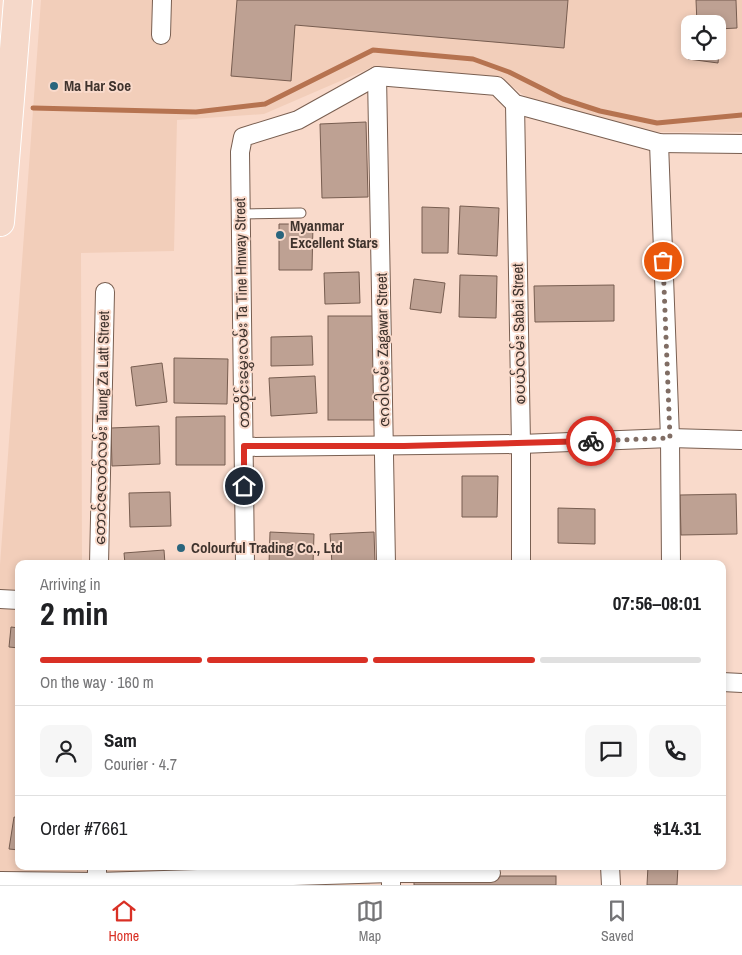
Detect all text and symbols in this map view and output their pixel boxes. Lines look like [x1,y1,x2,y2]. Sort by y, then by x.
map controls [681,15,726,60]
button: locate [681,15,726,60]
place label: Ma Har Soe [64,75,131,96]
marker: Ma Har Soe [48,80,60,92]
street label: တတိုင်းမွှေးလမ်း Ta Tine Hmway Street [229,197,256,428]
place label: Myanmar Excellent Stars [290,215,378,253]
marker: Myanmar Excellent Stars [274,229,286,241]
pin [642,240,684,282]
icon: bag [649,247,677,275]
street label: စပယ်လမ်း Sabai Street [507,263,530,405]
street label: ဇဂဝါလမ်း Zagawar Street [371,272,394,427]
street label: တောင်ဇလတ်လမ်း Taung Za Latt Street [89,310,114,545]
courier [566,416,616,466]
icon: bike [577,427,605,455]
pin [223,465,265,507]
icon: home [230,472,258,500]
place label: Colourful Trading Co., Ltd [191,537,343,558]
marker: Colourful Trading Co., Ltd [175,542,187,554]
text: Arriving in [40,573,101,595]
text: 07:56–08:01 [613,590,701,616]
text: 2 min [40,592,109,635]
text: On the way · 160 m [40,671,154,693]
button: person [40,725,92,777]
button: chat [585,725,637,777]
button: phone [649,725,701,777]
text: Sam [104,727,137,753]
text: Courier · 4.7 [104,753,177,775]
text: Order #7661 [40,815,127,841]
text: $14.31 [653,815,701,841]
tab: Home [108,897,139,945]
tab: Map [356,897,384,945]
tab: Saved [601,897,634,945]

